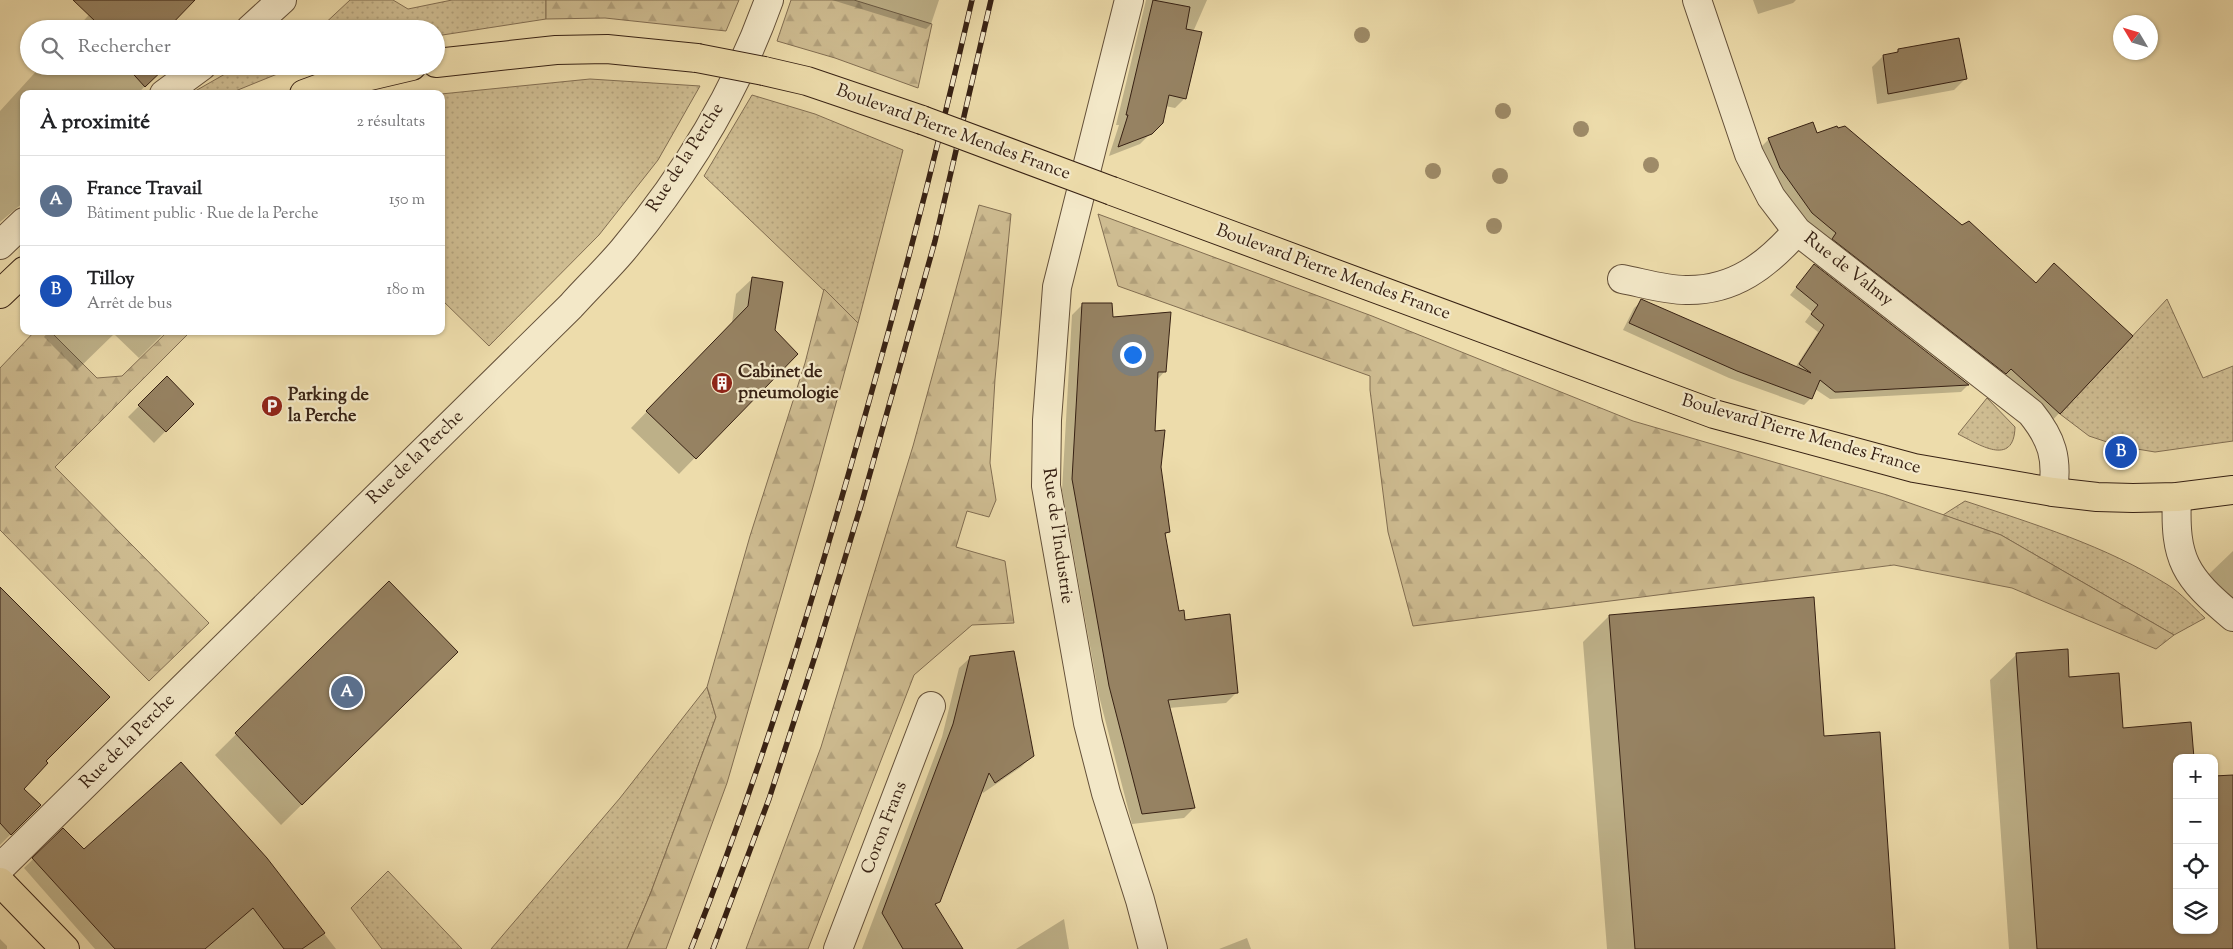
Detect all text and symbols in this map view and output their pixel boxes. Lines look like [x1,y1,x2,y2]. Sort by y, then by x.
north arrow [2113,15,2158,60]
search box [20,20,445,75]
icon: search [38,34,66,62]
text: Rechercher [78,34,171,61]
street label: Boulevard Pierre Mendes France [832,78,1074,188]
street label: Rue de la Perche [641,98,731,218]
text: À proximité [40,108,150,138]
text: 2 résultats [356,111,425,134]
text: France Travail [87,176,202,203]
text: A [50,189,63,212]
text: 150 m [389,189,425,212]
text: Bâtiment public · Rue de la Perche [87,203,318,226]
street label: Boulevard Pierre Mendes France [1212,218,1454,328]
street label: Rue de Valmy [1798,227,1898,313]
text: Tilloy [87,266,135,293]
text: B [51,279,61,302]
text: 180 m [386,279,425,302]
text: Arrêt de bus [87,293,172,316]
your location [1120,342,1146,368]
place label: Cabinet de pneumologie [738,360,839,407]
building icon: Cabinet de pneumologie [710,371,734,395]
place label: Parking de la Perche [288,383,370,430]
street label: Boulevard Pierre Mendes France [1678,388,1924,482]
parking icon: Parking de la Perche [260,394,284,418]
street label: Rue de la Perche [362,405,470,511]
pin: B [2105,433,2137,471]
street label: Rue de l'Industrie [1035,466,1079,606]
pin: A [331,673,363,711]
street label: Rue de la Perche [74,688,182,796]
map controls [2173,754,2218,934]
button: + [2173,754,2218,799]
street label: Coron Frans [855,778,915,878]
button: − [2173,799,2218,844]
button: locate [2173,844,2218,889]
button: layers [2173,889,2218,934]

